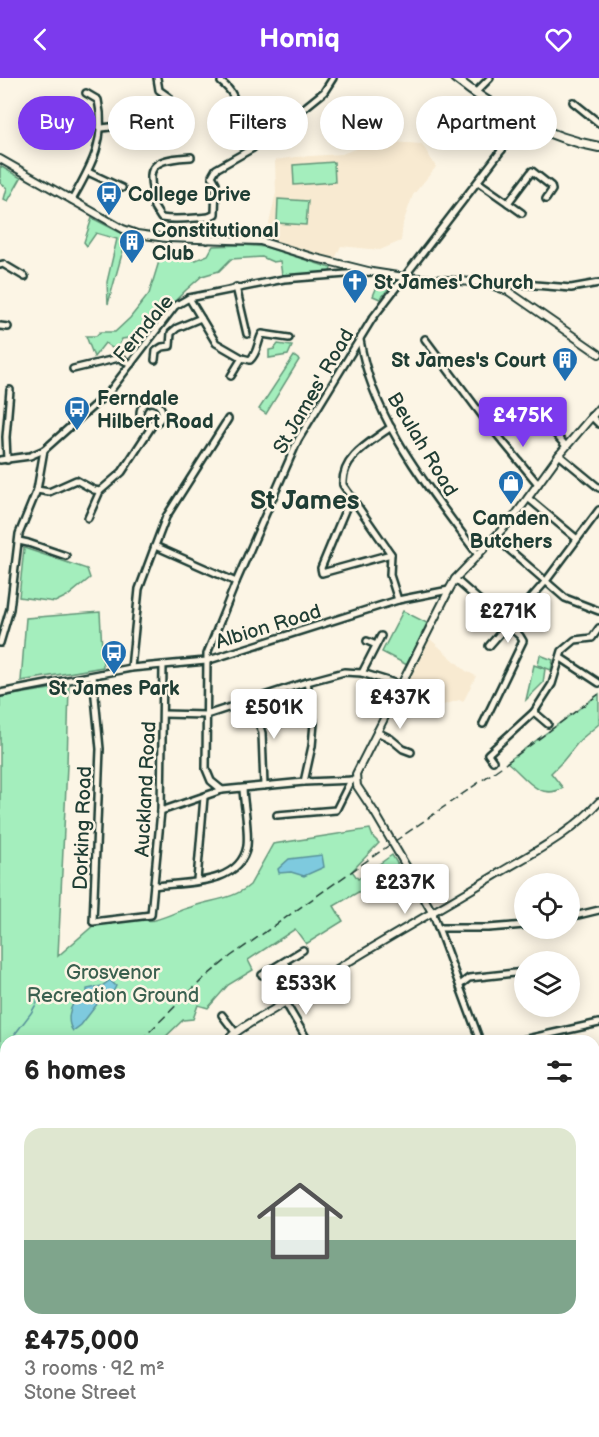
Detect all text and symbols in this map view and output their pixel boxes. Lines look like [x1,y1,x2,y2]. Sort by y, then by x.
icon: back [24,23,57,56]
text: Homiq [259,23,340,55]
icon: heart [542,23,575,56]
chip: Buy [18,96,96,150]
chip: Rent [108,96,195,150]
chip: Filters [207,96,308,150]
chip: New [320,96,404,150]
chip: Apartment [416,96,557,150]
bus stop icon: College Drive [94,179,124,217]
place label: College Drive [128,183,251,207]
place label: Constitutional Club [152,219,279,266]
building icon: Constitutional Club [117,227,147,265]
church icon: St James' Church [340,267,370,305]
place label: St James' Church [374,271,534,295]
street label: Ferndale [109,290,179,367]
street label: St James' Road [268,325,359,458]
building icon: St James's Court [550,345,580,383]
place label: St James's Court [391,349,546,373]
place label: Ferndale Hilbert Road [97,387,214,434]
street label: Beulah Road [382,388,463,501]
bus stop icon: Ferndale Hilbert Road [62,394,92,432]
pin: £475K [481,397,565,448]
text: £475K [493,404,553,428]
shop icon: Camden Butchers [496,468,526,506]
district label: St James [250,486,360,517]
place label: Camden Butchers [470,507,553,554]
pin: £271K [466,593,550,644]
street label: Albion Road [213,600,324,654]
text: £271K [480,600,536,624]
bus stop icon: St James Park [99,638,129,676]
place label: St James Park [48,677,180,701]
pin: £437K [358,679,442,730]
text: £437K [370,686,430,710]
pin: £501K [232,689,316,740]
text: £501K [245,696,303,720]
street label: Auckland Road [130,721,162,857]
street label: Dorking Road [69,766,97,890]
pin: £237K [363,864,447,915]
text: £237K [375,871,435,895]
map controls [514,873,580,1017]
button: locate [514,873,580,939]
button: layers [514,951,580,1017]
park label: Grosvenor Recreation Ground [27,961,199,1008]
pin: £533K [264,965,348,1016]
text: £533K [276,972,336,996]
icon: filters [543,1055,576,1088]
text: 6 homes [24,1056,126,1087]
icon: home [246,1167,354,1275]
text: £475,000 [24,1326,139,1357]
text: 3 rooms · 92 m² [24,1357,165,1381]
text: Stone Street [24,1381,136,1405]

